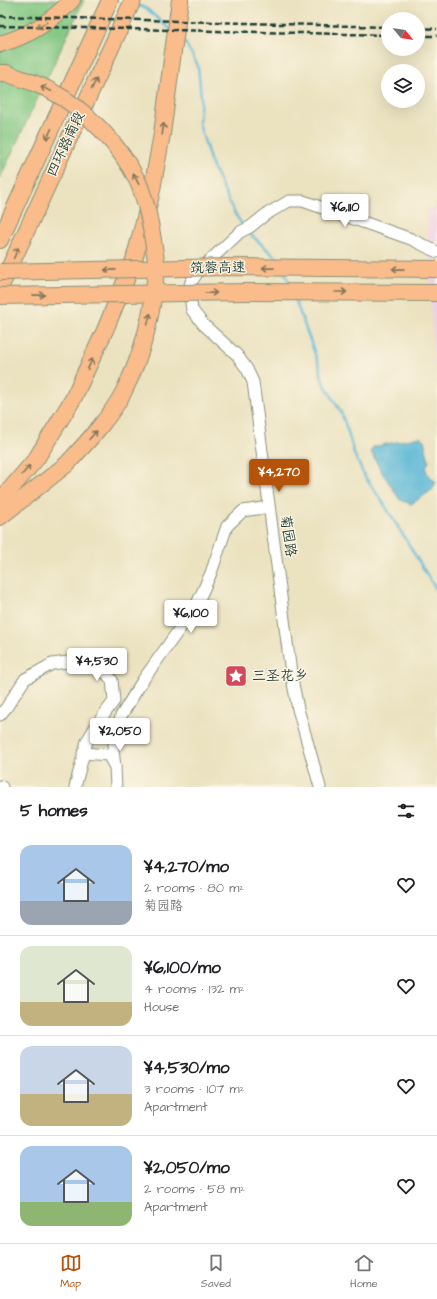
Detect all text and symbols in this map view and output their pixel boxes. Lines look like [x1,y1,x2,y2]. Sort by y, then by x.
north arrow [381,12,425,56]
map controls [381,12,425,108]
one-way arrow [36,22,48,30]
button: layers [381,64,425,108]
one-way arrow [91,78,98,90]
one-way arrow [40,84,52,92]
street label: 四环路南段 [42,108,90,180]
one-way arrow [159,123,167,136]
one-way arrow [45,128,52,140]
one-way arrow [131,173,139,185]
pin: ¥6,110 [312,194,378,228]
text: ¥6,110 [331,198,359,216]
one-way arrow [13,247,20,259]
street label: 筑蓉高速 [190,258,246,278]
one-way arrow [262,264,275,272]
one-way arrow [392,265,405,273]
one-way arrow [104,266,117,273]
one-way arrow [334,288,347,296]
one-way arrow [204,289,217,297]
one-way arrow [32,291,45,299]
one-way arrow [145,313,153,326]
one-way arrow [86,358,94,370]
one-way arrow [88,430,97,440]
pin: ¥4,270 [246,459,312,493]
text: ¥4,270 [258,463,300,481]
one-way arrow [22,465,31,475]
street label: 菊园路 [275,514,301,558]
pin: ¥6,100 [158,600,224,634]
text: ¥6,100 [173,604,209,622]
pin: ¥4,530 [64,648,130,682]
text: ¥4,530 [76,652,118,670]
place icon: 三圣花乡 [223,663,249,689]
place label: 三圣花乡 [252,666,308,686]
pin: ¥2,050 [87,718,153,752]
text: ¥2,050 [99,722,141,740]
text: 5 homes [20,799,88,823]
icon: filters [395,800,417,822]
text: ¥4,270/mo [144,855,229,879]
icon: home [52,861,100,909]
icon: heart [395,874,417,896]
text: 2 rooms · 80 m² [144,879,244,897]
text: 菊园路 [144,897,183,915]
text: ¥6,100/mo [144,956,221,980]
icon: home [52,962,100,1010]
icon: heart [395,975,417,997]
text: 4 rooms · 132 m² [144,980,245,998]
text: House [144,998,179,1016]
text: ¥4,530/mo [144,1056,230,1080]
icon: home [52,1062,100,1110]
icon: heart [395,1075,417,1097]
text: 3 rooms · 107 m² [144,1080,245,1098]
text: Apartment [144,1098,208,1116]
text: ¥2,050/mo [144,1156,230,1180]
icon: home [52,1162,100,1210]
icon: heart [395,1175,417,1197]
text: 2 rooms · 58 m² [144,1180,245,1198]
text: Apartment [144,1198,208,1216]
tab: Map [60,1252,82,1291]
tab: Saved [201,1252,231,1291]
tab: Home [350,1252,377,1291]

